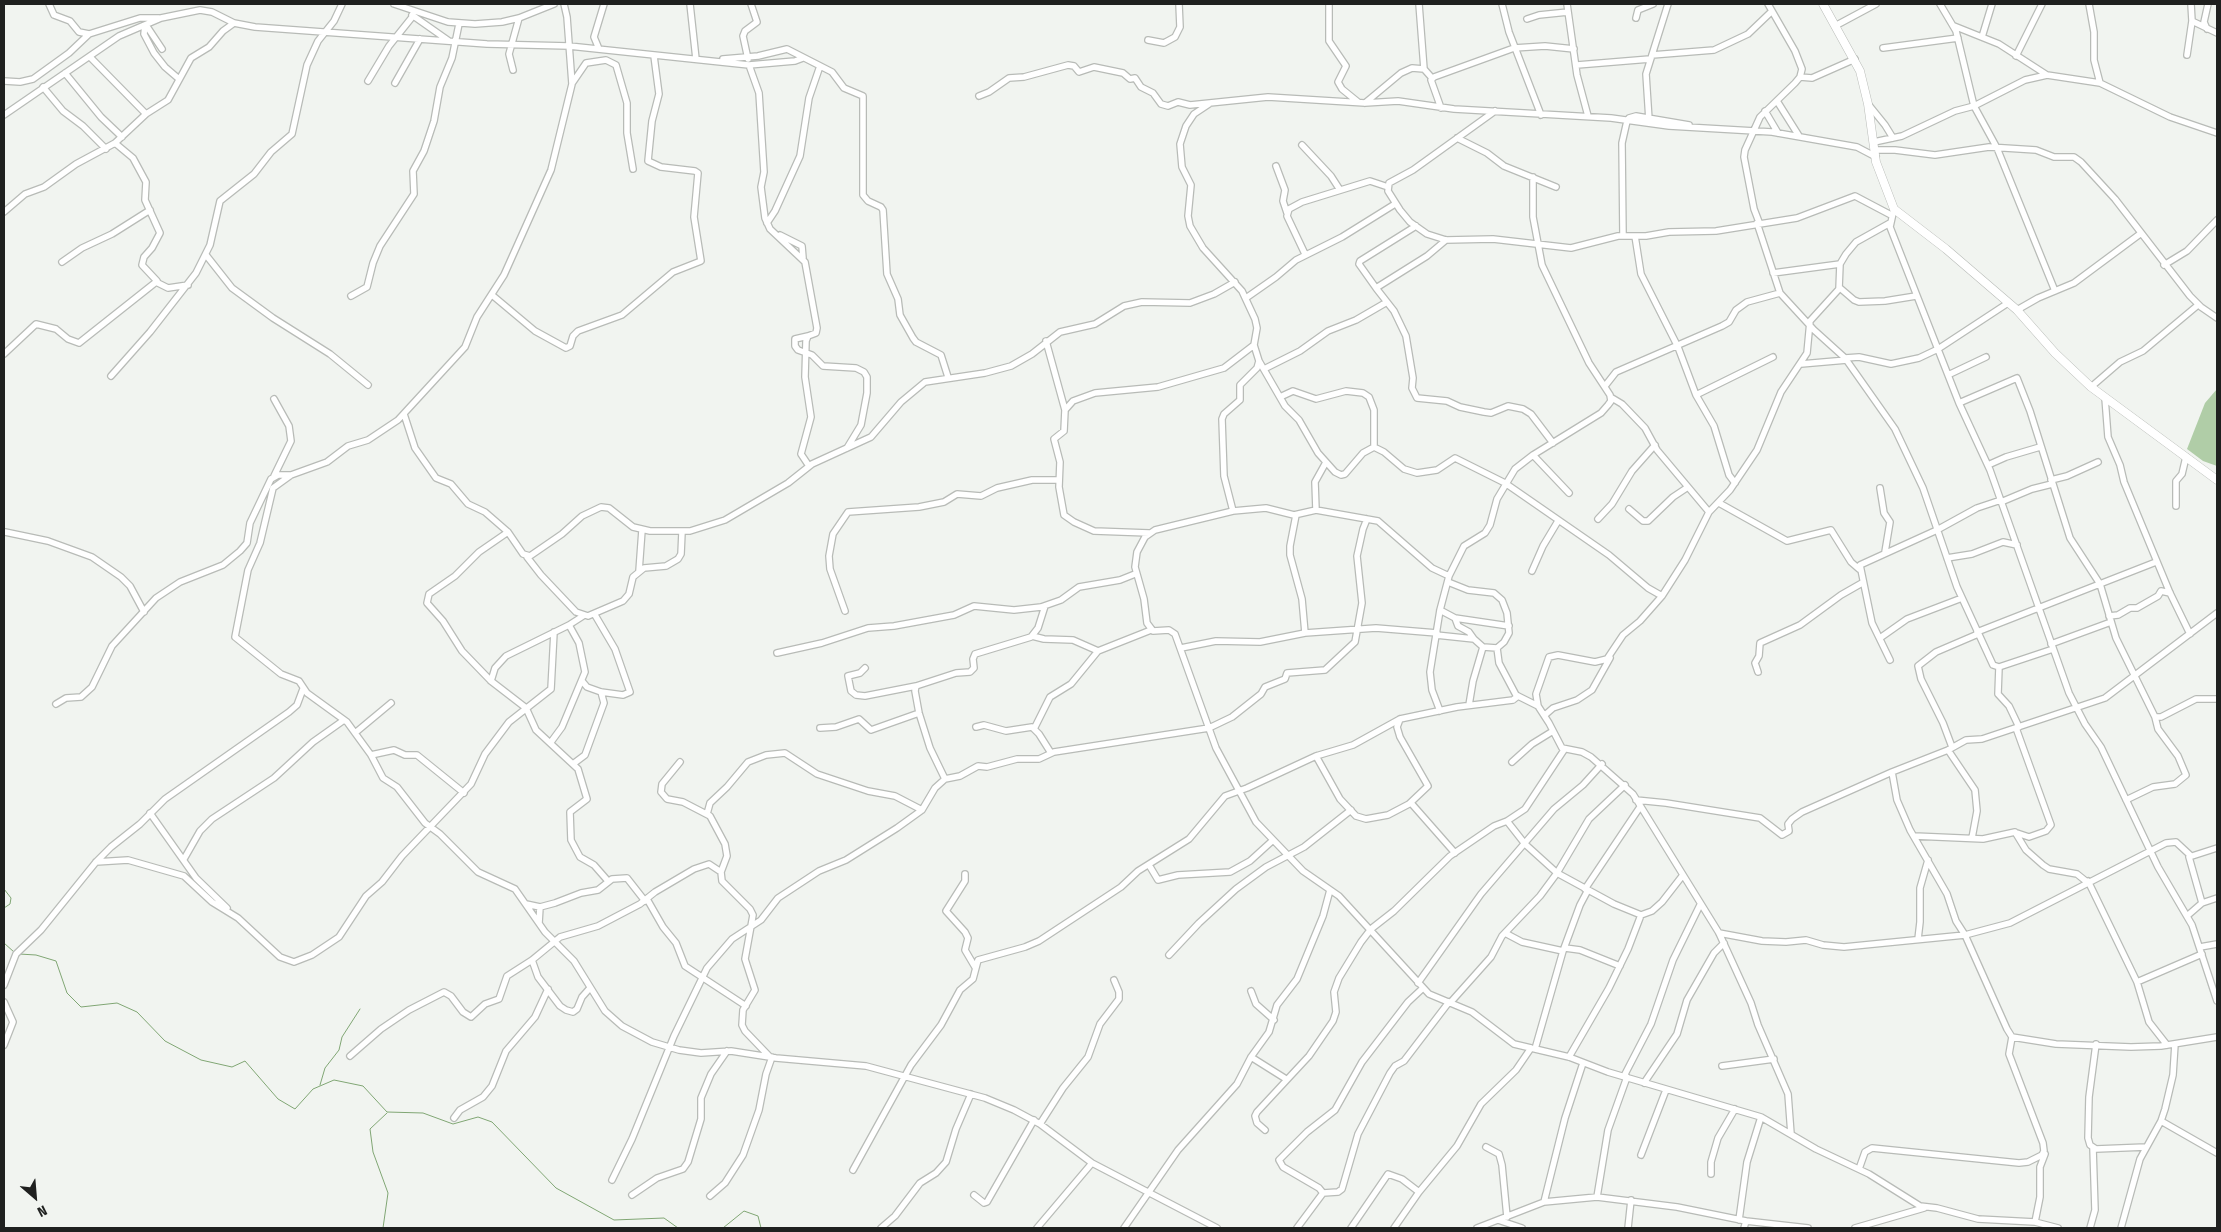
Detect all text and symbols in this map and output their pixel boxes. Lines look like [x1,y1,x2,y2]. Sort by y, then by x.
north arrow [10,1172,60,1222]
text: N [34,1201,50,1220]

